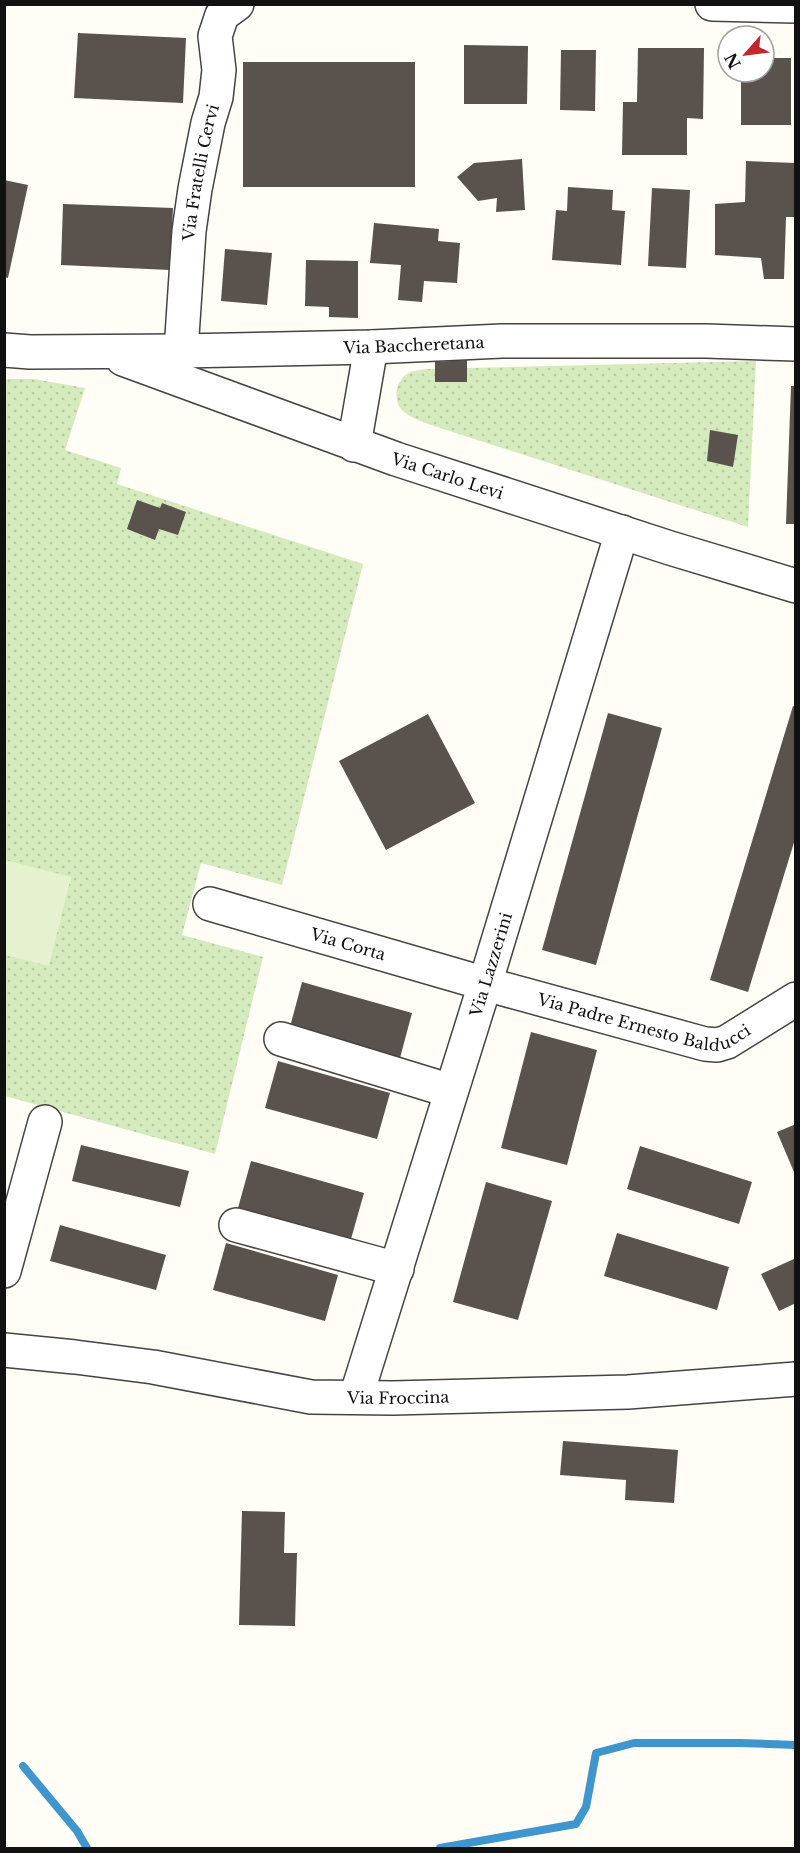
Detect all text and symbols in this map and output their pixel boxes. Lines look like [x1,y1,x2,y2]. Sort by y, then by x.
north arrow [716,24,776,84]
text: N [720,50,745,72]
street label: Via Fratelli Cervi [178,101,223,242]
street label: Via Baccheretana [342,332,485,358]
street label: Via Carlo Levi [388,448,507,503]
street label: Via Lazzerini [465,909,516,1020]
street label: Via Corta [308,923,388,964]
street label: Via Padre Ernesto Balducci [534,988,755,1055]
street label: Via Froccina [346,1387,450,1408]

